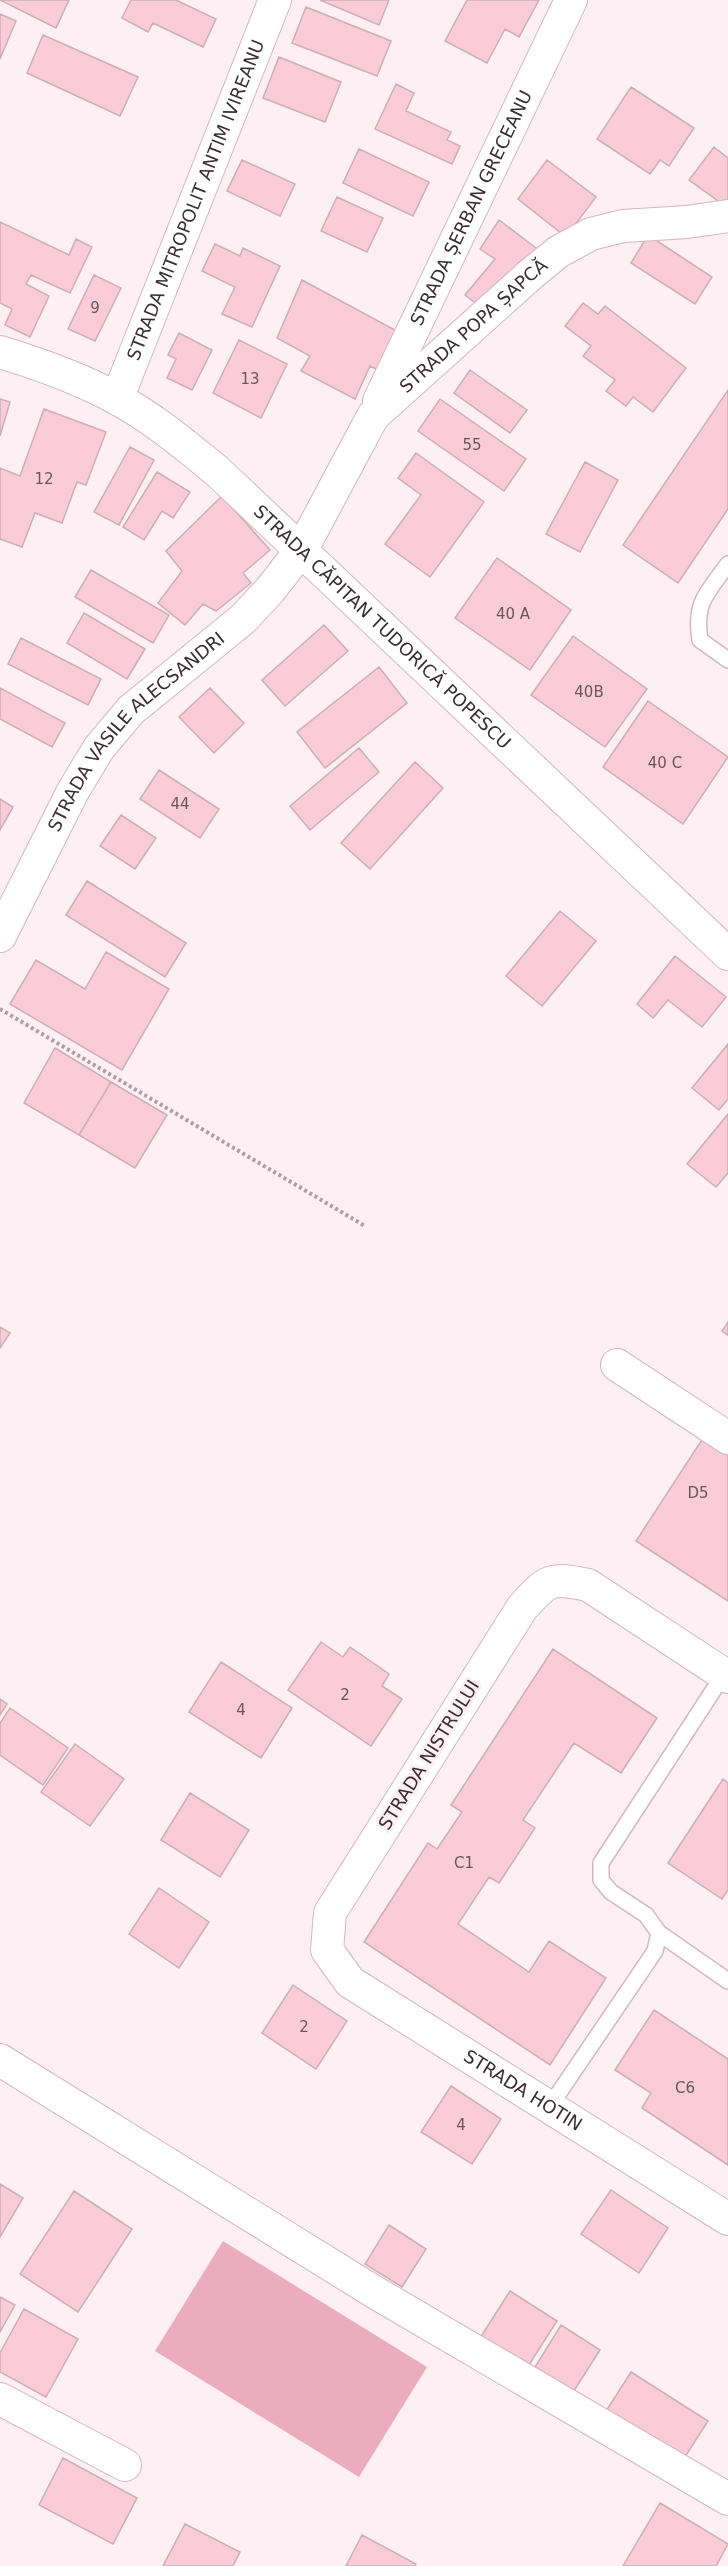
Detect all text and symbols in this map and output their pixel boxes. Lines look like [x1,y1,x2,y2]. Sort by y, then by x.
street label: STRADA MITROPOLIT ANTIM IVIREANU [122,37,268,363]
street label: STRADA ȘERBAN GRECEANU [406,87,536,329]
street label: STRADA POPA ȘAPCĂ [395,254,552,397]
house number: 9 [90,299,100,317]
house number: 13 [240,370,260,388]
house number: 55 [462,436,482,454]
house number: 12 [34,470,54,488]
street label: STRADA CĂPITAN TUDORICĂ POPESCU [250,500,515,753]
house number: 40 A [496,605,531,623]
street label: STRADA VASILE ALECSANDRI [43,627,228,835]
house number: 40B [574,683,604,701]
house number: 40 C [648,754,682,772]
house number: 44 [170,795,190,813]
house number: D5 [687,1484,709,1502]
street label: STRADA NISTRULUI [374,1676,483,1833]
house number: 2 [340,1686,350,1704]
house number: 4 [236,1701,246,1719]
house number: C1 [454,1854,474,1872]
house number: 2 [299,2018,309,2036]
street label: STRADA HOTIN [460,2045,586,2135]
house number: C6 [675,2079,695,2097]
house number: 4 [456,2116,466,2134]

